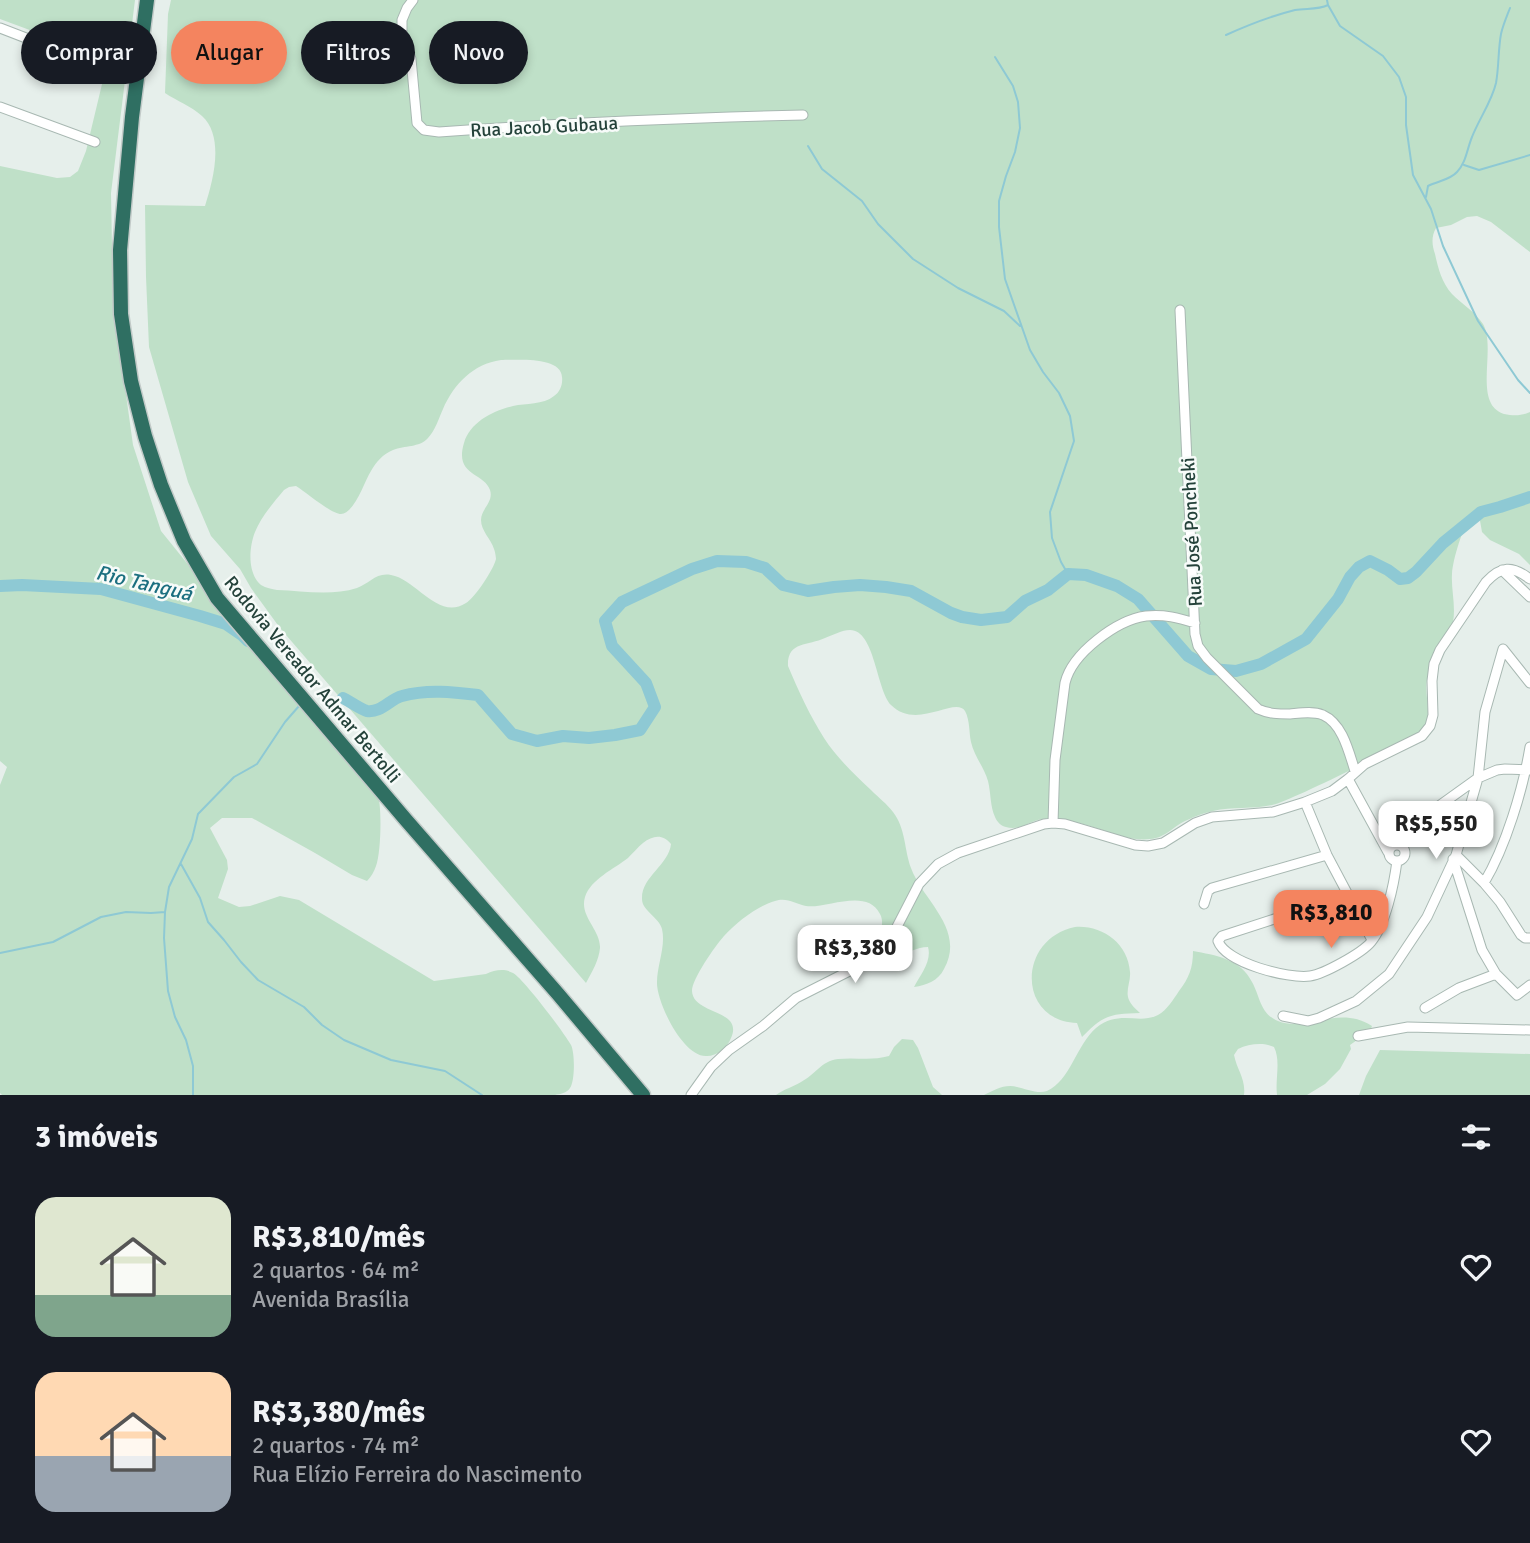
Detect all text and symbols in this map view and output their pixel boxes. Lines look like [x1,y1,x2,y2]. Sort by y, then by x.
chip: Comprar [21,21,157,84]
chip: Alugar [171,21,287,84]
chip: Filtros [301,21,415,84]
chip: Novo [429,21,528,84]
street label: Rua Jacob Gubaua [470,111,619,143]
street label: Rua José Poncheki [1176,457,1208,607]
water label: Rio Tanguá [93,559,196,607]
street label: Rodovia Vereador Admar Bertolli [219,571,406,788]
pin: R$5,550 [1371,802,1501,861]
text: R$5,550 [1394,809,1478,838]
pin: R$3,810 [1266,890,1396,950]
text: R$3,810 [1289,898,1373,927]
pin: R$3,380 [790,926,920,985]
text: R$3,380 [813,933,897,962]
icon: filters [1457,1118,1495,1156]
text: 3 imóveis [35,1119,158,1156]
text: R$3,810/mês [252,1219,425,1256]
icon: home [91,1225,175,1309]
icon: heart [1457,1248,1495,1286]
text: 2 quartos · 64 m² [252,1256,420,1285]
text: Avenida Brasília [252,1285,409,1314]
text: R$3,380/mês [252,1394,425,1431]
icon: home [91,1400,175,1484]
icon: heart [1457,1423,1495,1461]
text: 2 quartos · 74 m² [252,1431,420,1460]
text: Rua Elízio Ferreira do Nascimento [252,1460,582,1489]

